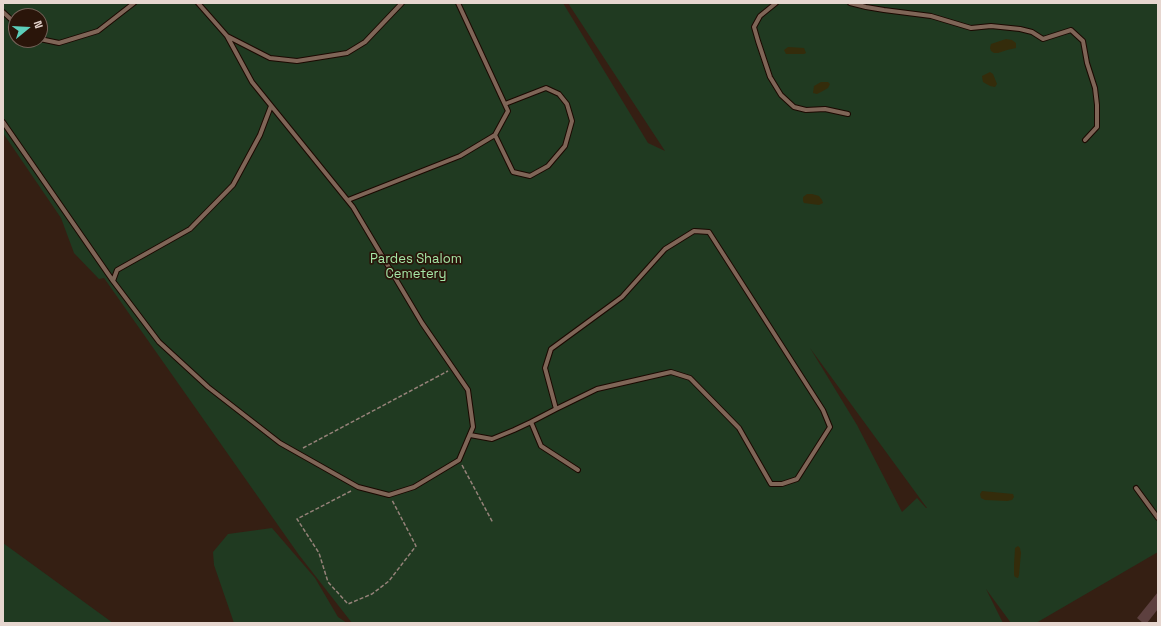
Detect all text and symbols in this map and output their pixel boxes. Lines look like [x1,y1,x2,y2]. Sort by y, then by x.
north arrow [8,8,48,48]
text: N [31,19,46,30]
park label: Pardes Shalom Cemetery [370,251,462,282]

